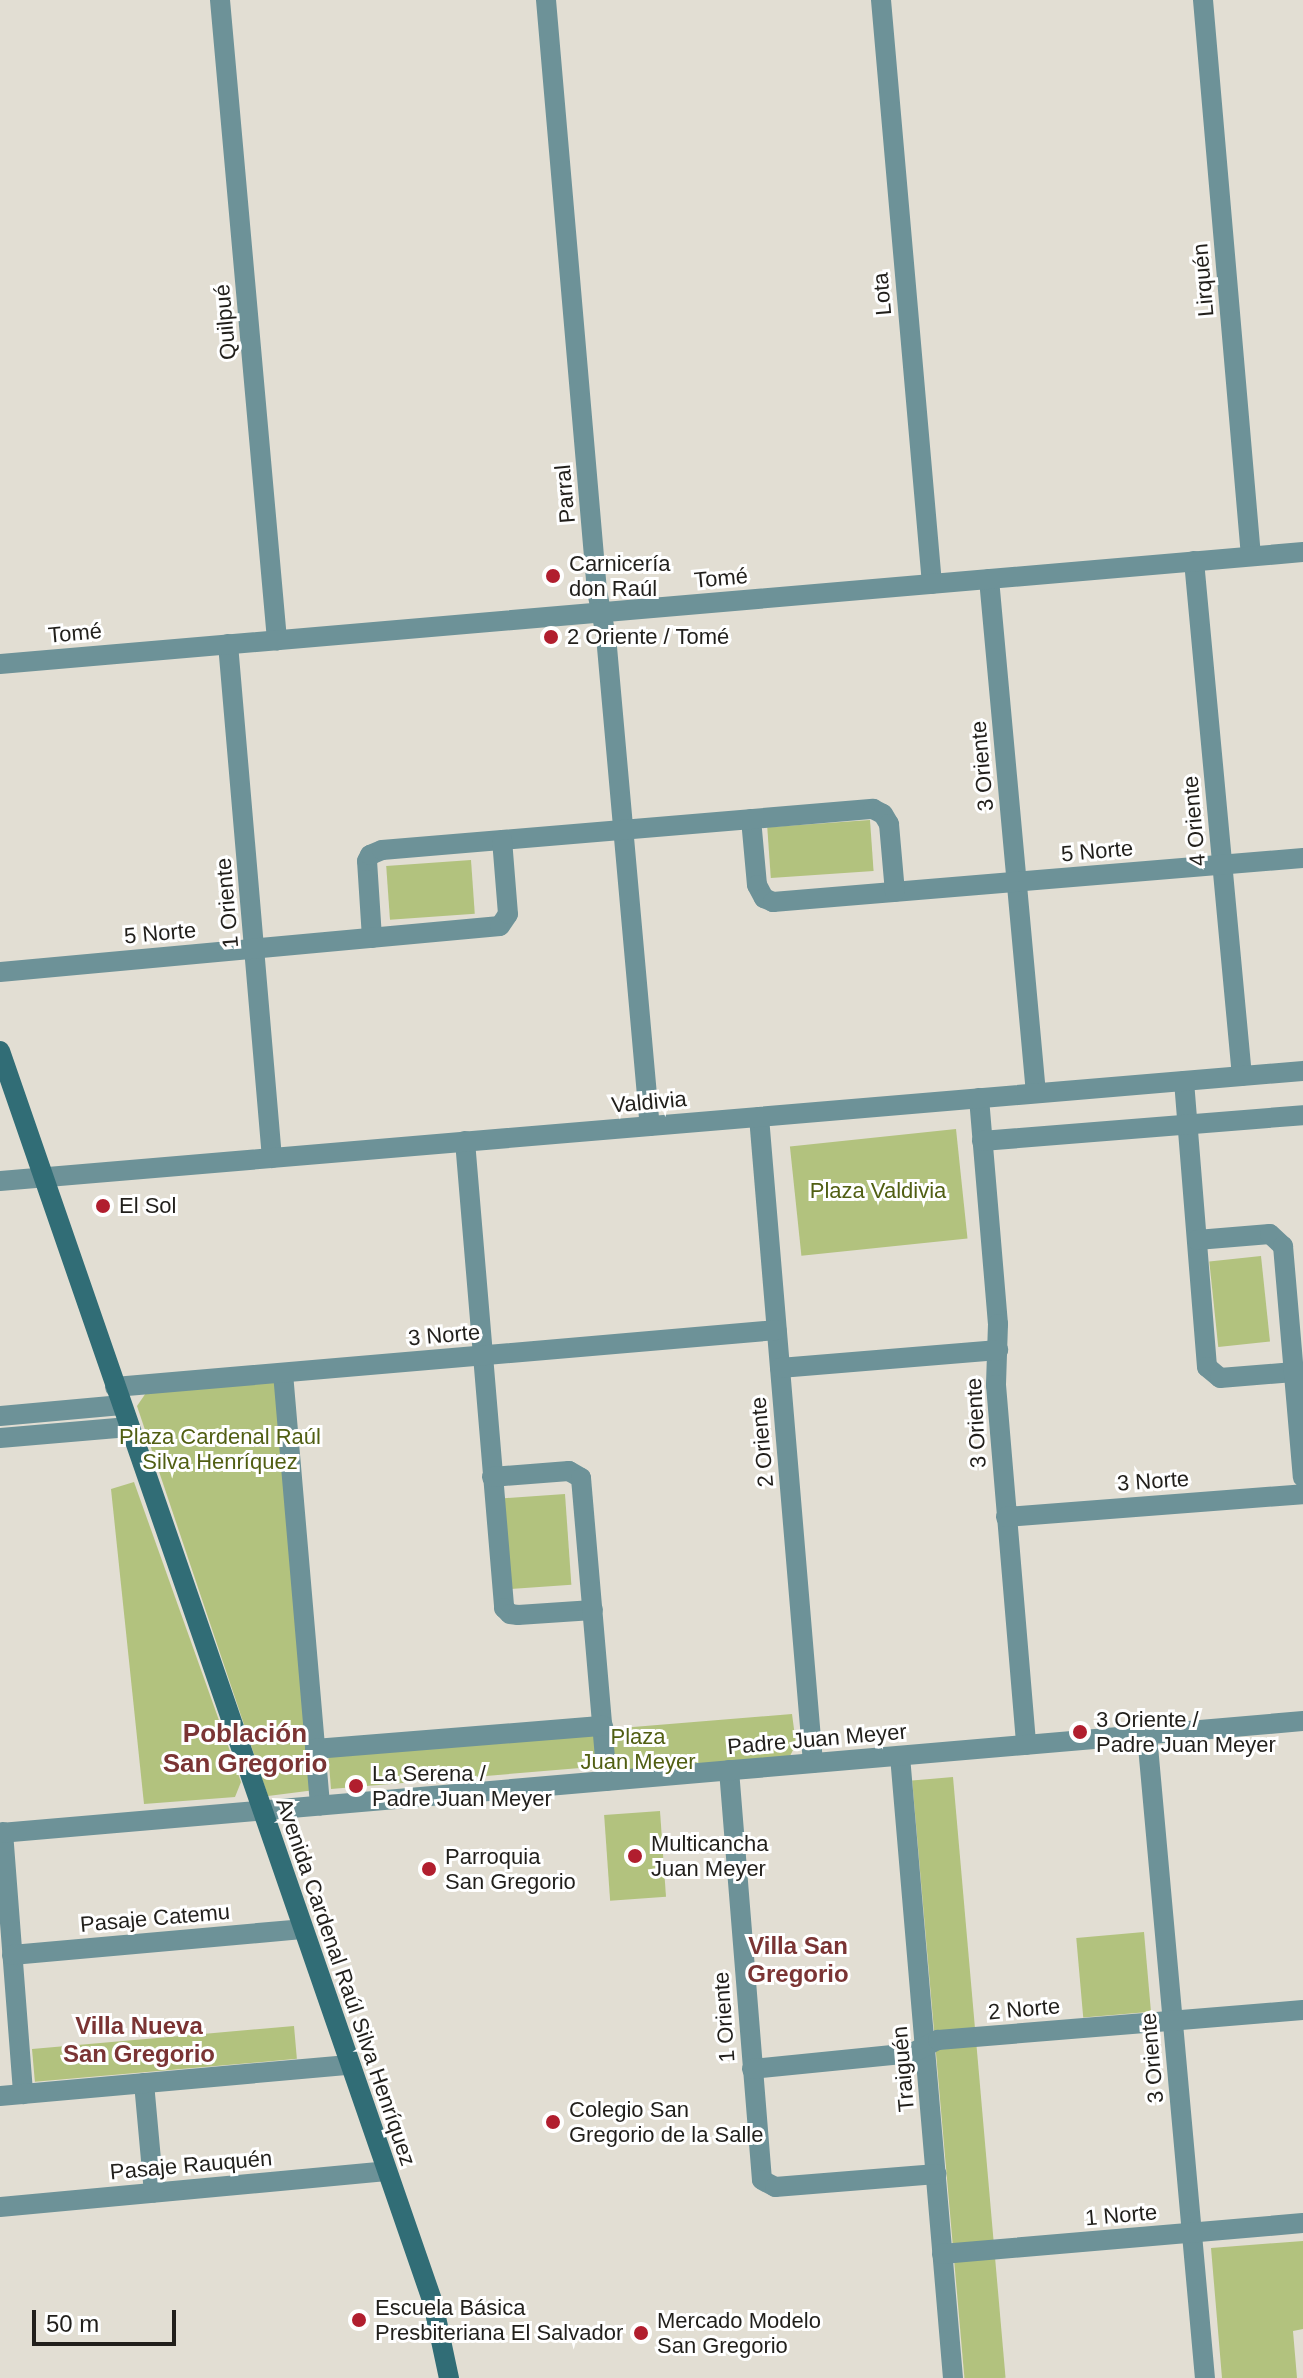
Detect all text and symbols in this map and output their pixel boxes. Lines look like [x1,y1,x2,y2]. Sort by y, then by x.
street label: Lirquén [1187,242,1219,318]
street label: Lota [867,272,897,316]
street label: Quilpué [209,283,241,361]
street label: Parral [549,464,581,524]
place label: Carnicería don Raúl [569,550,670,602]
street label: Tomé [693,563,749,593]
marker: Carnicería don Raúl [544,567,562,585]
street label: Tomé [47,618,103,648]
place label: 2 Oriente / Tomé [567,624,730,650]
marker: 2 Oriente / Tomé [542,628,560,646]
street label: 3 Oriente [965,720,999,812]
street label: 4 Oriente [1177,775,1211,867]
street label: 5 Norte [1060,835,1134,867]
street label: 1 Oriente [210,857,244,949]
street label: 5 Norte [123,917,197,949]
street label: Valdivia [610,1086,688,1118]
park label: Plaza Valdivia [810,1178,946,1204]
place label: El Sol [119,1193,176,1219]
marker: El Sol [94,1197,112,1215]
street label: 3 Norte [407,1319,481,1351]
street label: 3 Oriente [960,1377,992,1469]
street label: 2 Oriente [745,1396,779,1488]
park label: Plaza Cardenal Raúl Silva Henríquez [119,1423,321,1474]
street label: 3 Norte [1116,1465,1190,1497]
place label: 3 Oriente / Padre Juan Meyer [1096,1706,1276,1758]
district label: Población San Gregorio [163,1718,327,1780]
street label: Padre Juan Meyer [726,1718,908,1760]
park label: Plaza Juan Meyer [581,1723,695,1774]
marker: 3 Oriente / Padre Juan Meyer [1071,1723,1089,1741]
place label: La Serena / Padre Juan Meyer [372,1760,552,1812]
marker: La Serena / Padre Juan Meyer [347,1777,365,1795]
street label: Avenida Cardenal Raúl Silva Henríquez [270,1795,422,2169]
place label: Multicancha Juan Meyer [651,1830,768,1882]
place label: Parroquia San Gregorio [445,1843,576,1894]
marker: Multicancha Juan Meyer [626,1847,644,1865]
marker: Parroquia San Gregorio [420,1860,438,1878]
street label: Pasaje Catemu [79,1898,231,1938]
district label: Villa San Gregorio [747,1932,849,1988]
street label: 1 Oriente [708,1971,740,2063]
street label: 2 Norte [987,1993,1061,2025]
district label: Villa Nueva San Gregorio [63,2012,215,2068]
street label: 3 Oriente [1135,2012,1169,2104]
street label: Traiguén [886,2025,920,2113]
place label: Colegio San Gregorio de la Salle [569,2096,763,2148]
marker: Colegio San Gregorio de la Salle [544,2113,562,2131]
street label: Pasaje Rauquén [109,2145,273,2185]
street label: 1 Norte [1084,2199,1158,2231]
scale bar [36,2294,180,2344]
place label: Escuela Básica Presbiteriana El Salvador [375,2294,623,2346]
place label: Mercado Modelo San Gregorio [657,2307,821,2358]
text: 50 m [46,2310,99,2337]
marker: Escuela Básica Presbiteriana El Salvador [350,2311,368,2329]
marker: Mercado Modelo San Gregorio [632,2324,650,2342]

